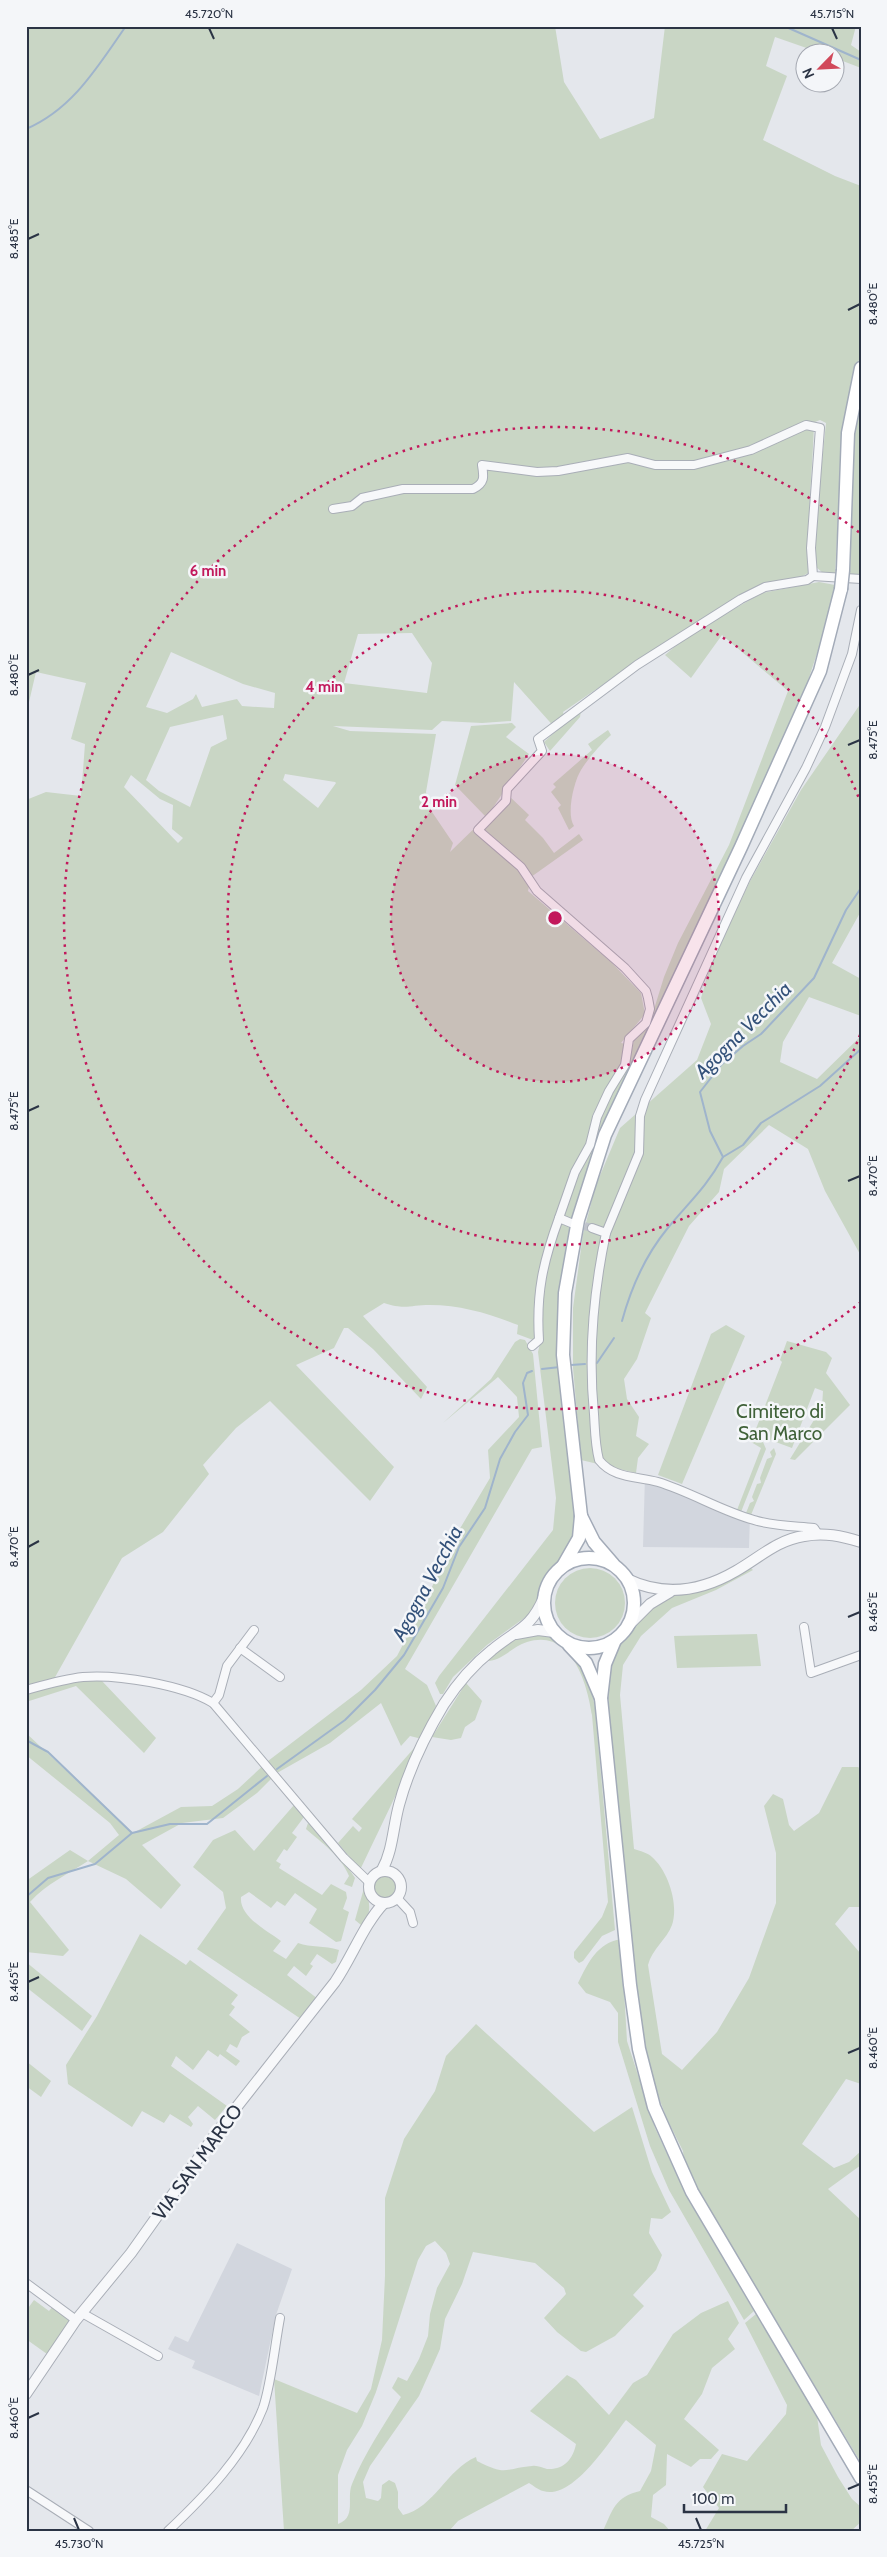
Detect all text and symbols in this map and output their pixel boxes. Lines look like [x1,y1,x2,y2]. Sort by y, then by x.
text: 45.720°N [185,6,233,21]
text: 45.715°N [810,6,854,21]
north arrow [794,42,844,92]
text: N [798,65,818,81]
text: 8.485°E [6,218,21,259]
text: 8.480°E [865,282,880,325]
text: 6 min [190,562,226,580]
text: 8.480°E [6,653,21,696]
text: 4 min [305,678,343,696]
text: 8.475°E [865,720,880,760]
text: 2 min [421,793,457,811]
centre of rings [546,909,564,927]
water label: Agogna Vecchia [689,977,796,1084]
text: 8.475°E [6,1091,21,1131]
text: 8.470°E [865,1155,880,1197]
park label: Cimitero di San Marco [736,1400,824,1445]
water label: Agogna Vecchia [386,1521,467,1646]
text: 8.470°E [6,1526,21,1568]
text: 8.465°E [865,1592,880,1632]
text: 8.465°E [6,1962,21,2002]
text: 8.460°E [865,2027,880,2069]
street label: VIA SAN MARCO [148,2100,247,2225]
text: 8.460°E [6,2397,21,2439]
text: 8.455°E [865,2464,880,2504]
scale bar [684,2482,787,2514]
text: 100 m [692,2490,734,2508]
text: 45.730°N [55,2536,103,2551]
text: 45.725°N [678,2536,724,2551]

